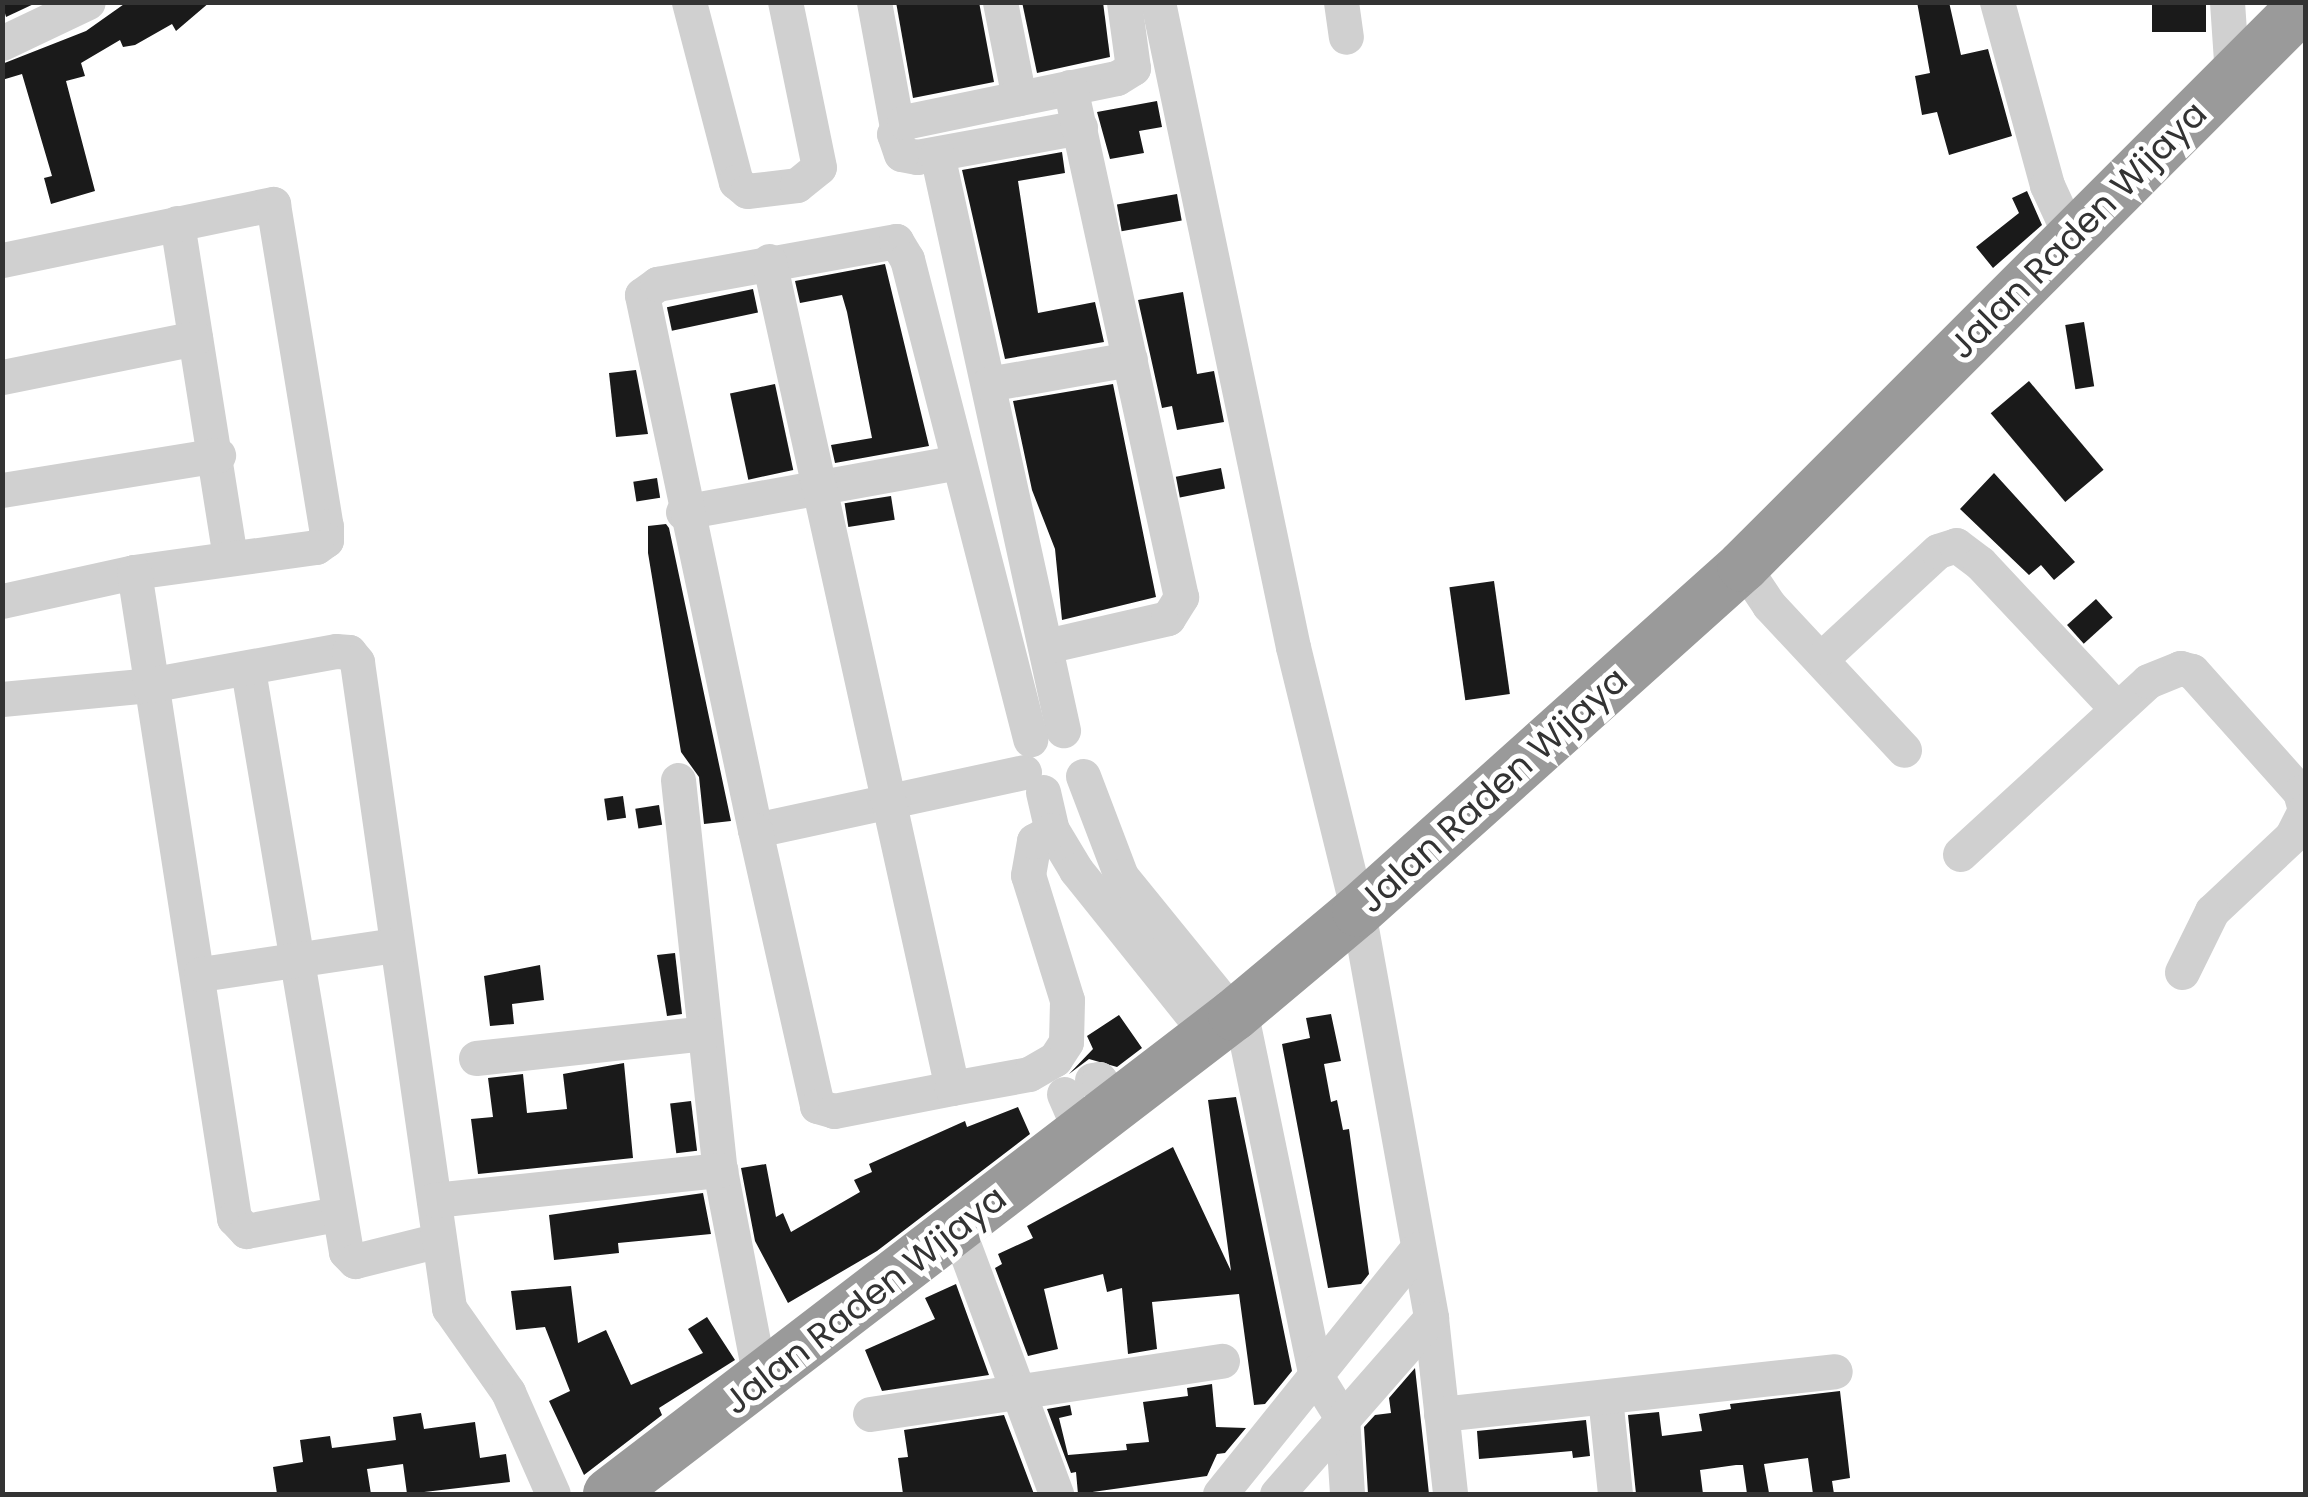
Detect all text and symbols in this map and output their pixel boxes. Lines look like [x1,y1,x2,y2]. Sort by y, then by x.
street label: Jalan Raden Wijaya [1941,93,2215,367]
street label: Jalan Raden Wijaya [1350,658,1636,922]
street label: Jalan Raden Wijaya [715,1177,1015,1423]

